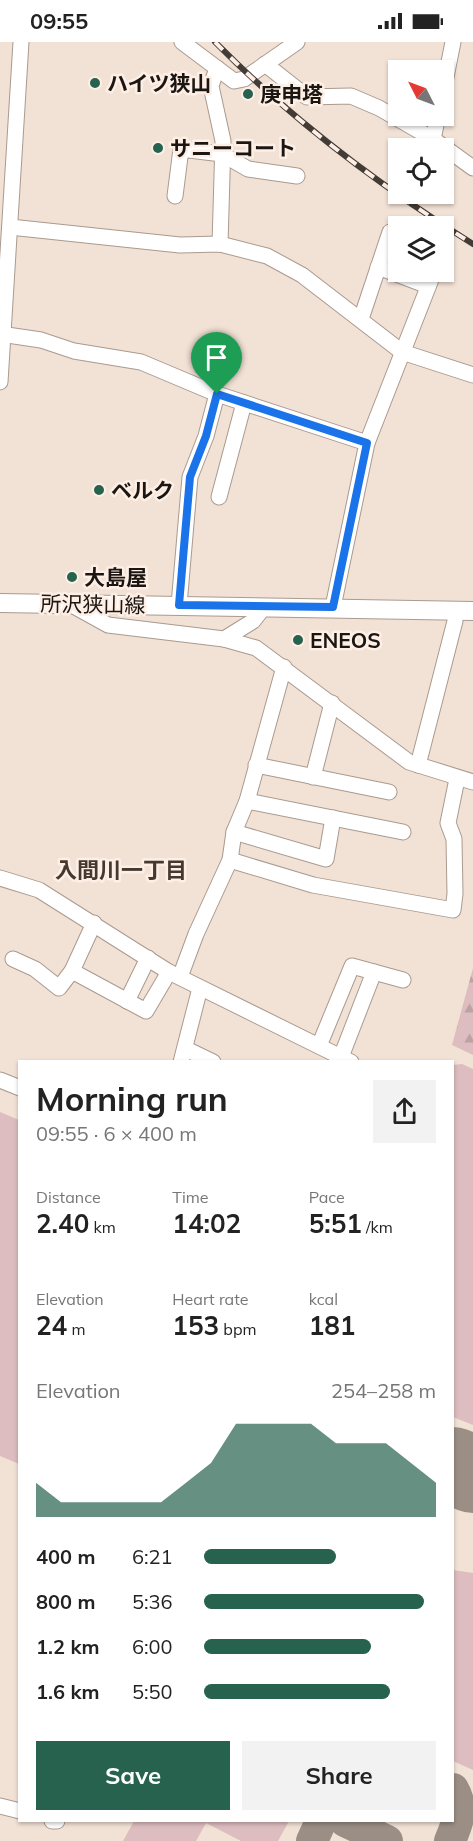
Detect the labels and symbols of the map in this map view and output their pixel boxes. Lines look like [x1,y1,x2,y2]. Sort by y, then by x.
north arrow [388,60,454,126]
place label: ハイツ狭山 [107,70,212,96]
marker: ハイツ狭山 [88,76,102,90]
place label: 庚申塔 [260,81,323,107]
marker: 庚申塔 [241,87,255,101]
place label: サニーコート [170,135,296,161]
marker: サニーコート [151,141,165,155]
pin [191,332,242,394]
place label: ベルク [111,477,174,503]
marker: ベルク [92,483,106,497]
place label: 大島屋 [84,564,147,590]
marker: 大島屋 [65,570,79,584]
street label: 所沢狭山線 [40,590,146,618]
place label: ENEOS [310,627,381,653]
marker: ENEOS [291,633,305,647]
district label: 入間川一丁目 [55,856,187,884]

